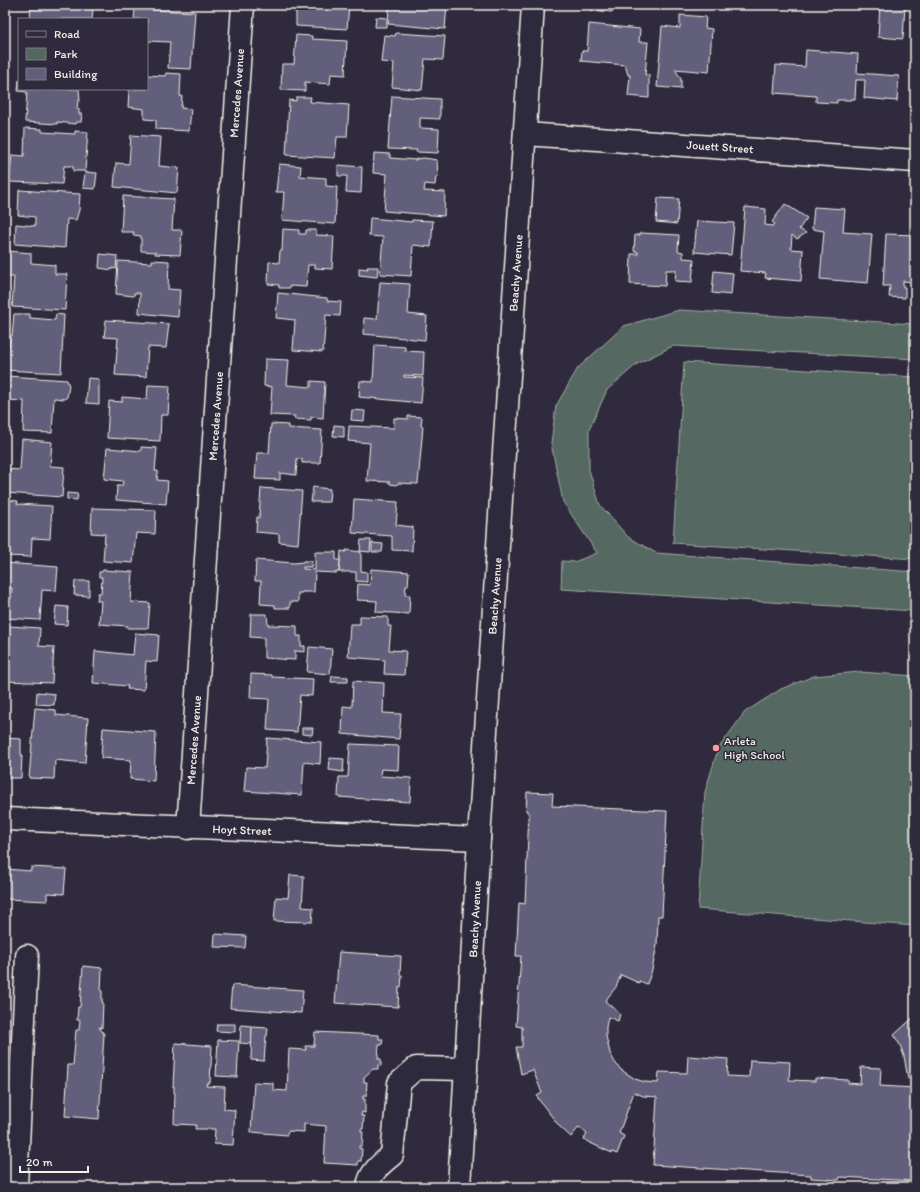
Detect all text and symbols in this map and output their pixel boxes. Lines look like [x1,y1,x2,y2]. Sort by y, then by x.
legend [18,18,148,90]
text: Road [54,27,80,41]
text: Park [54,47,78,61]
street label: Mercedes Avenue [227,48,247,138]
text: Building [54,67,98,81]
street label: Jouett Street [686,138,754,156]
street label: Beachy Avenue [506,234,526,312]
street label: Mercedes Avenue [206,371,226,461]
street label: Beachy Avenue [485,557,505,635]
street label: Mercedes Avenue [184,695,204,785]
place label: Arleta High School [724,734,785,762]
marker: Arleta High School [711,743,721,753]
street label: Hoyt Street [212,822,272,838]
street label: Beachy Avenue [466,880,484,958]
scale bar [20,1148,88,1174]
text: 20 m [26,1155,53,1169]

